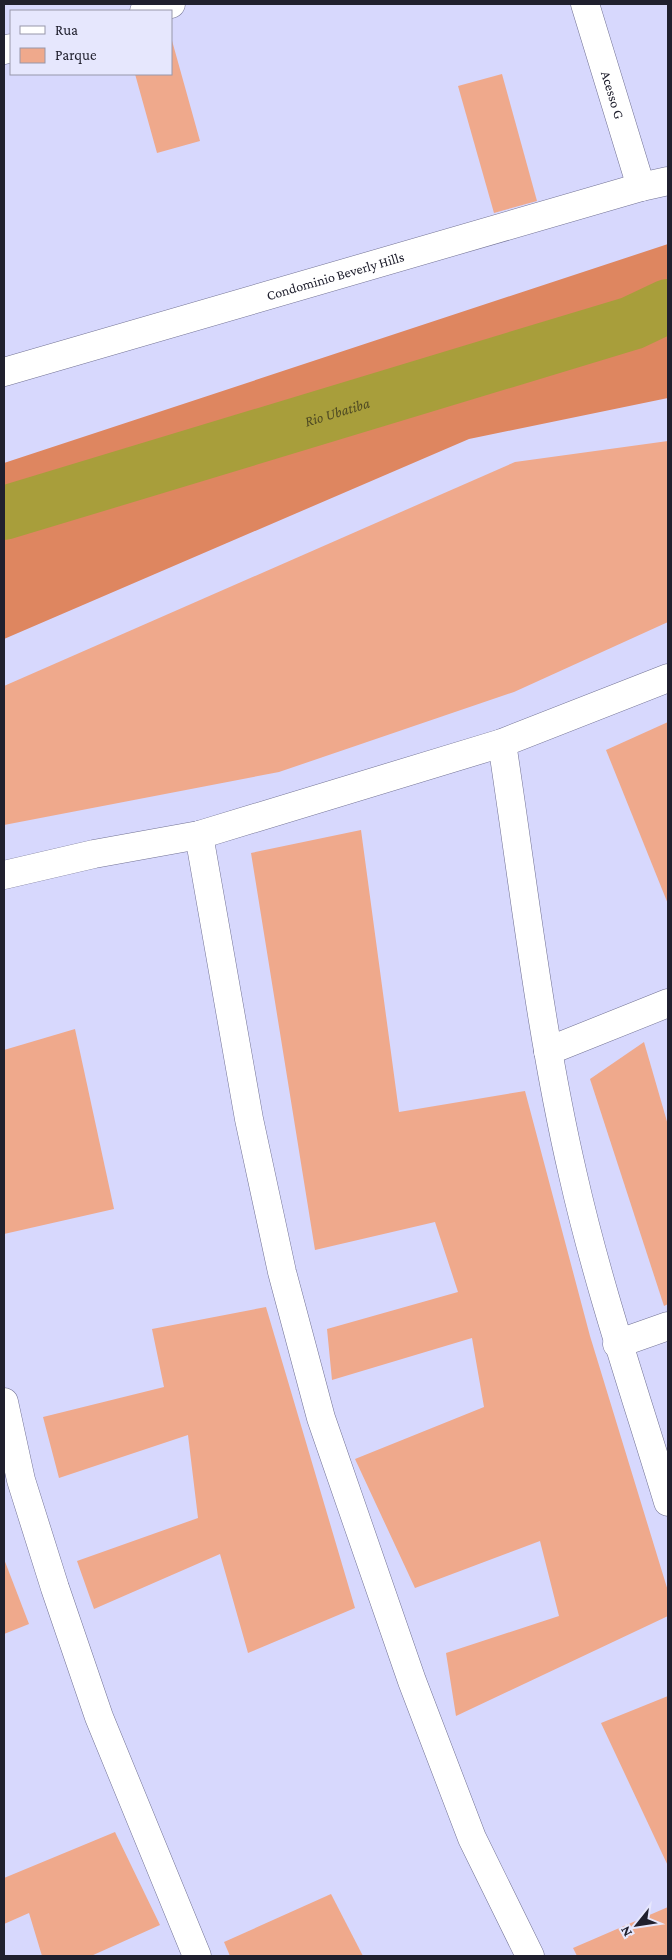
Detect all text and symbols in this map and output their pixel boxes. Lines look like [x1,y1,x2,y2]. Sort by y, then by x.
legend [10,10,172,75]
text: Rua [55,22,78,38]
text: Parque [55,47,97,64]
street label: Acesso G [598,69,628,121]
street label: Condominio Beverly Hills [265,248,406,303]
water label: Rio Ubatiba [303,395,372,430]
north arrow [612,1900,662,1950]
text: N [616,1923,635,1940]

